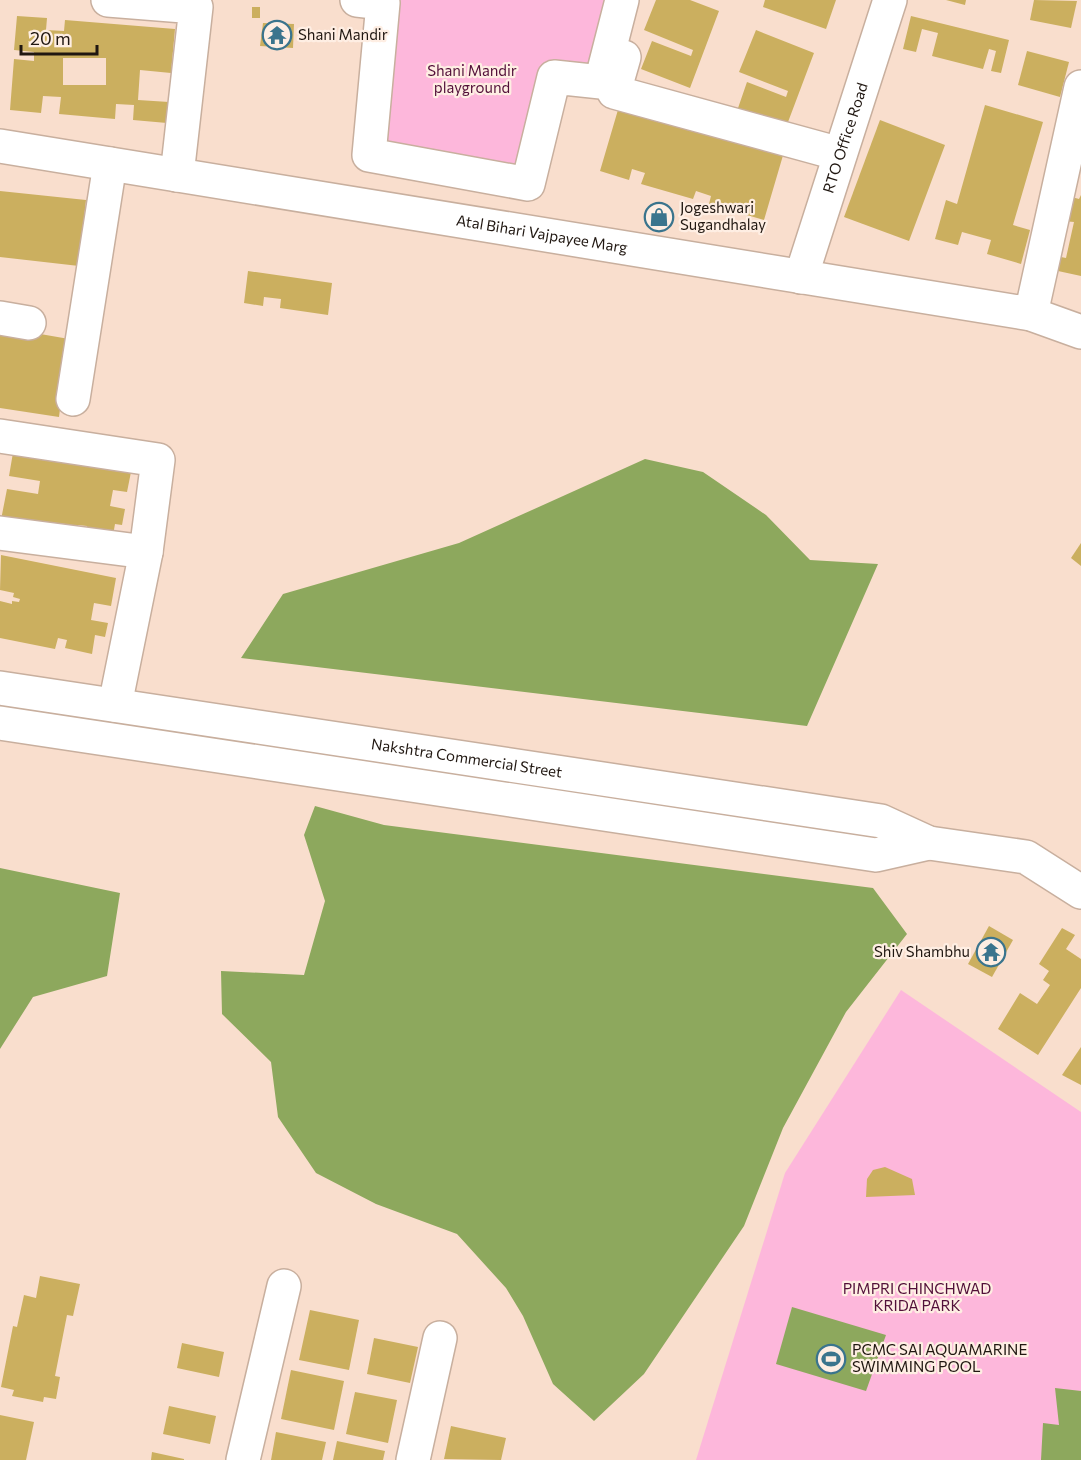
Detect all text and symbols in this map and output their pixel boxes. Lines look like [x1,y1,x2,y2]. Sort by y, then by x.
scale bar [21,18,98,56]
temple icon: Shani Mandir [261,19,293,51]
place label: Shani Mandir [298,25,388,43]
text: 20 m [30,27,71,49]
park label: Shani Mandir playground [427,61,517,96]
street label: RTO Office Road [819,80,871,195]
place label: Jogeshwari Sugandhalay [680,198,766,233]
shop icon: Jogeshwari Sugandhalay [643,201,675,233]
street label: Atal Bihari Vajpayee Marg [455,210,629,256]
street label: Nakshtra Commercial Street [370,734,564,781]
temple icon: Shiv Shambhu [975,936,1007,968]
place label: Shiv Shambhu [874,942,970,960]
park label: PIMPRI CHINCHWAD KRIDA PARK [843,1279,991,1314]
place label: PCMC SAI AQUAMARINE SWIMMING POOL [852,1340,1027,1375]
sports icon: PCMC SAI AQUAMARINE SWIMMING POOL [815,1343,847,1375]

